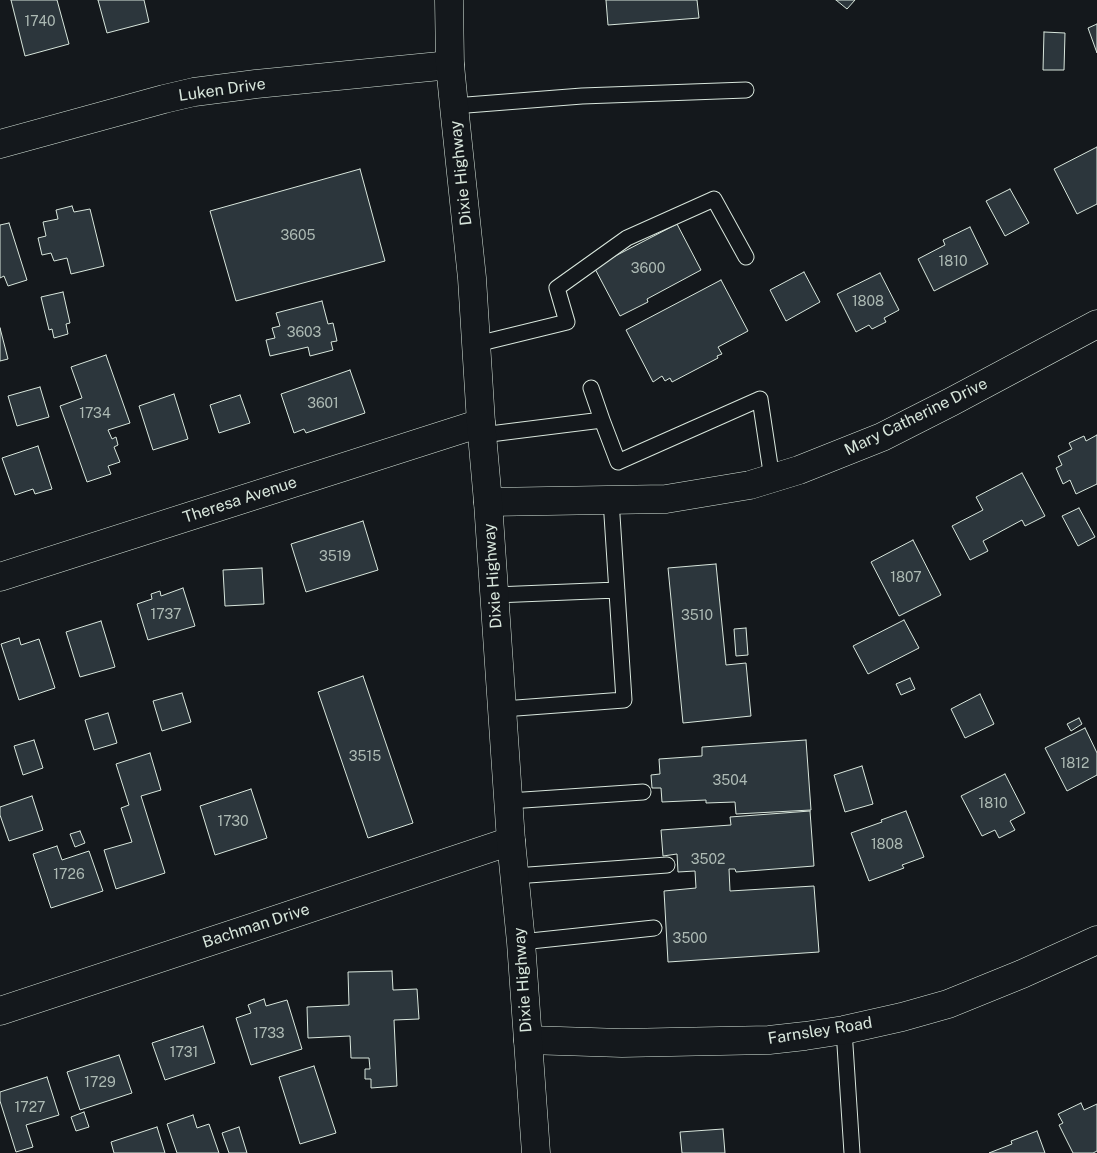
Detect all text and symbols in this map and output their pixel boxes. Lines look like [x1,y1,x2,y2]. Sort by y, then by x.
house number: 1740 [24,14,56,30]
street label: Luken Drive [177,74,267,106]
street label: Dixie Highway [446,120,476,226]
house number: 3605 [281,228,315,244]
house number: 1810 [938,254,968,270]
house number: 3600 [631,261,665,277]
house number: 1808 [852,294,884,310]
house number: 3603 [287,325,321,341]
street label: Mary Catherine Drive [841,374,991,460]
house number: 3601 [307,396,339,412]
house number: 1734 [79,406,111,422]
street label: Theresa Avenue [181,473,299,527]
street label: Dixie Highway [480,523,506,629]
house number: 3519 [319,549,351,565]
house number: 1807 [890,570,922,586]
house number: 1737 [151,607,181,623]
house number: 3510 [681,608,713,624]
house number: 3515 [349,749,381,765]
house number: 1812 [1061,756,1089,772]
house number: 3504 [712,773,748,789]
house number: 1810 [978,796,1008,812]
house number: 1730 [217,814,249,830]
house number: 1808 [871,837,903,853]
house number: 3502 [691,852,725,868]
house number: 1726 [53,867,85,883]
street label: Bachman Drive [200,900,312,952]
street label: Dixie Highway [510,927,536,1033]
house number: 3500 [673,931,707,947]
street label: Farnsley Road [766,1013,874,1049]
house number: 1733 [253,1026,285,1042]
house number: 1731 [170,1045,198,1061]
house number: 1729 [84,1075,116,1091]
house number: 1727 [15,1100,45,1116]

